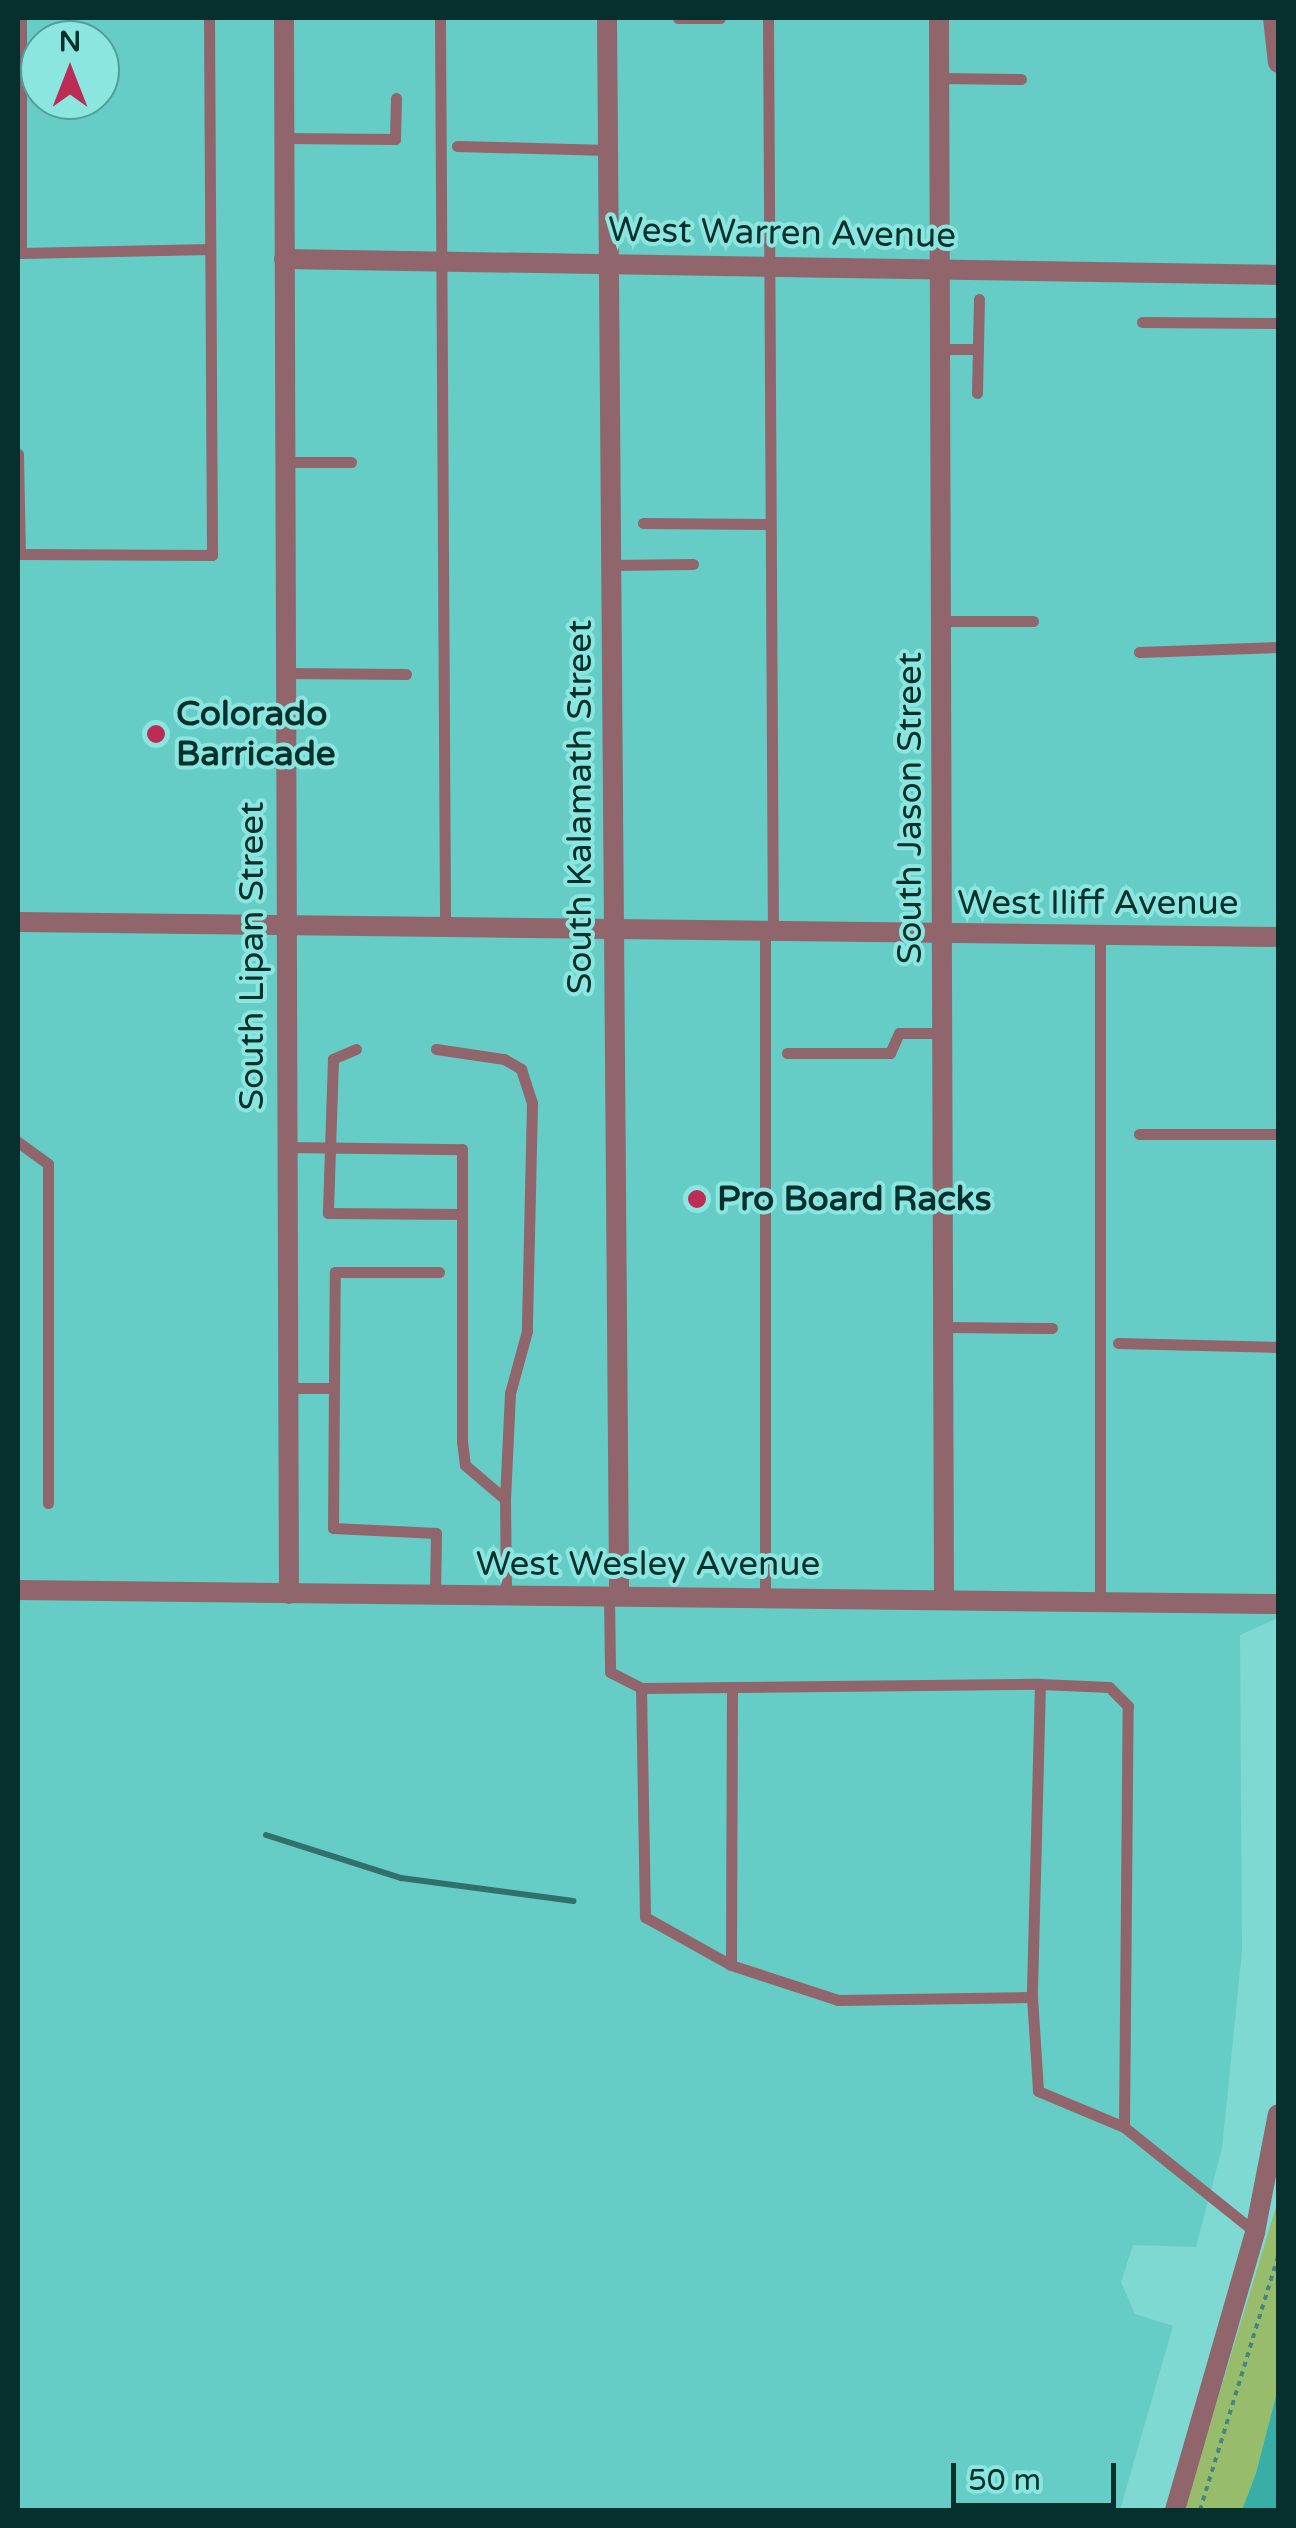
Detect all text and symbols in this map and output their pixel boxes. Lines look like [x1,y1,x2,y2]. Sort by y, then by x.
north arrow [20,20,120,120]
text: N [59,25,81,59]
street label: West Warren Avenue [608,209,956,257]
street label: South Kalamath Street [559,620,601,994]
street label: South Jason Street [889,652,931,964]
place label: Colorado Barricade [176,693,336,775]
marker: Colorado Barricade [145,723,167,745]
street label: South Lipan Street [231,801,273,1111]
street label: West Iliff Avenue [957,882,1239,924]
place label: Pro Board Racks [717,1178,992,1220]
marker: Pro Board Racks [686,1188,708,1210]
street label: West Wesley Avenue [476,1543,820,1585]
scale bar [956,2443,1121,2505]
text: 50 m [968,2462,1041,2499]

